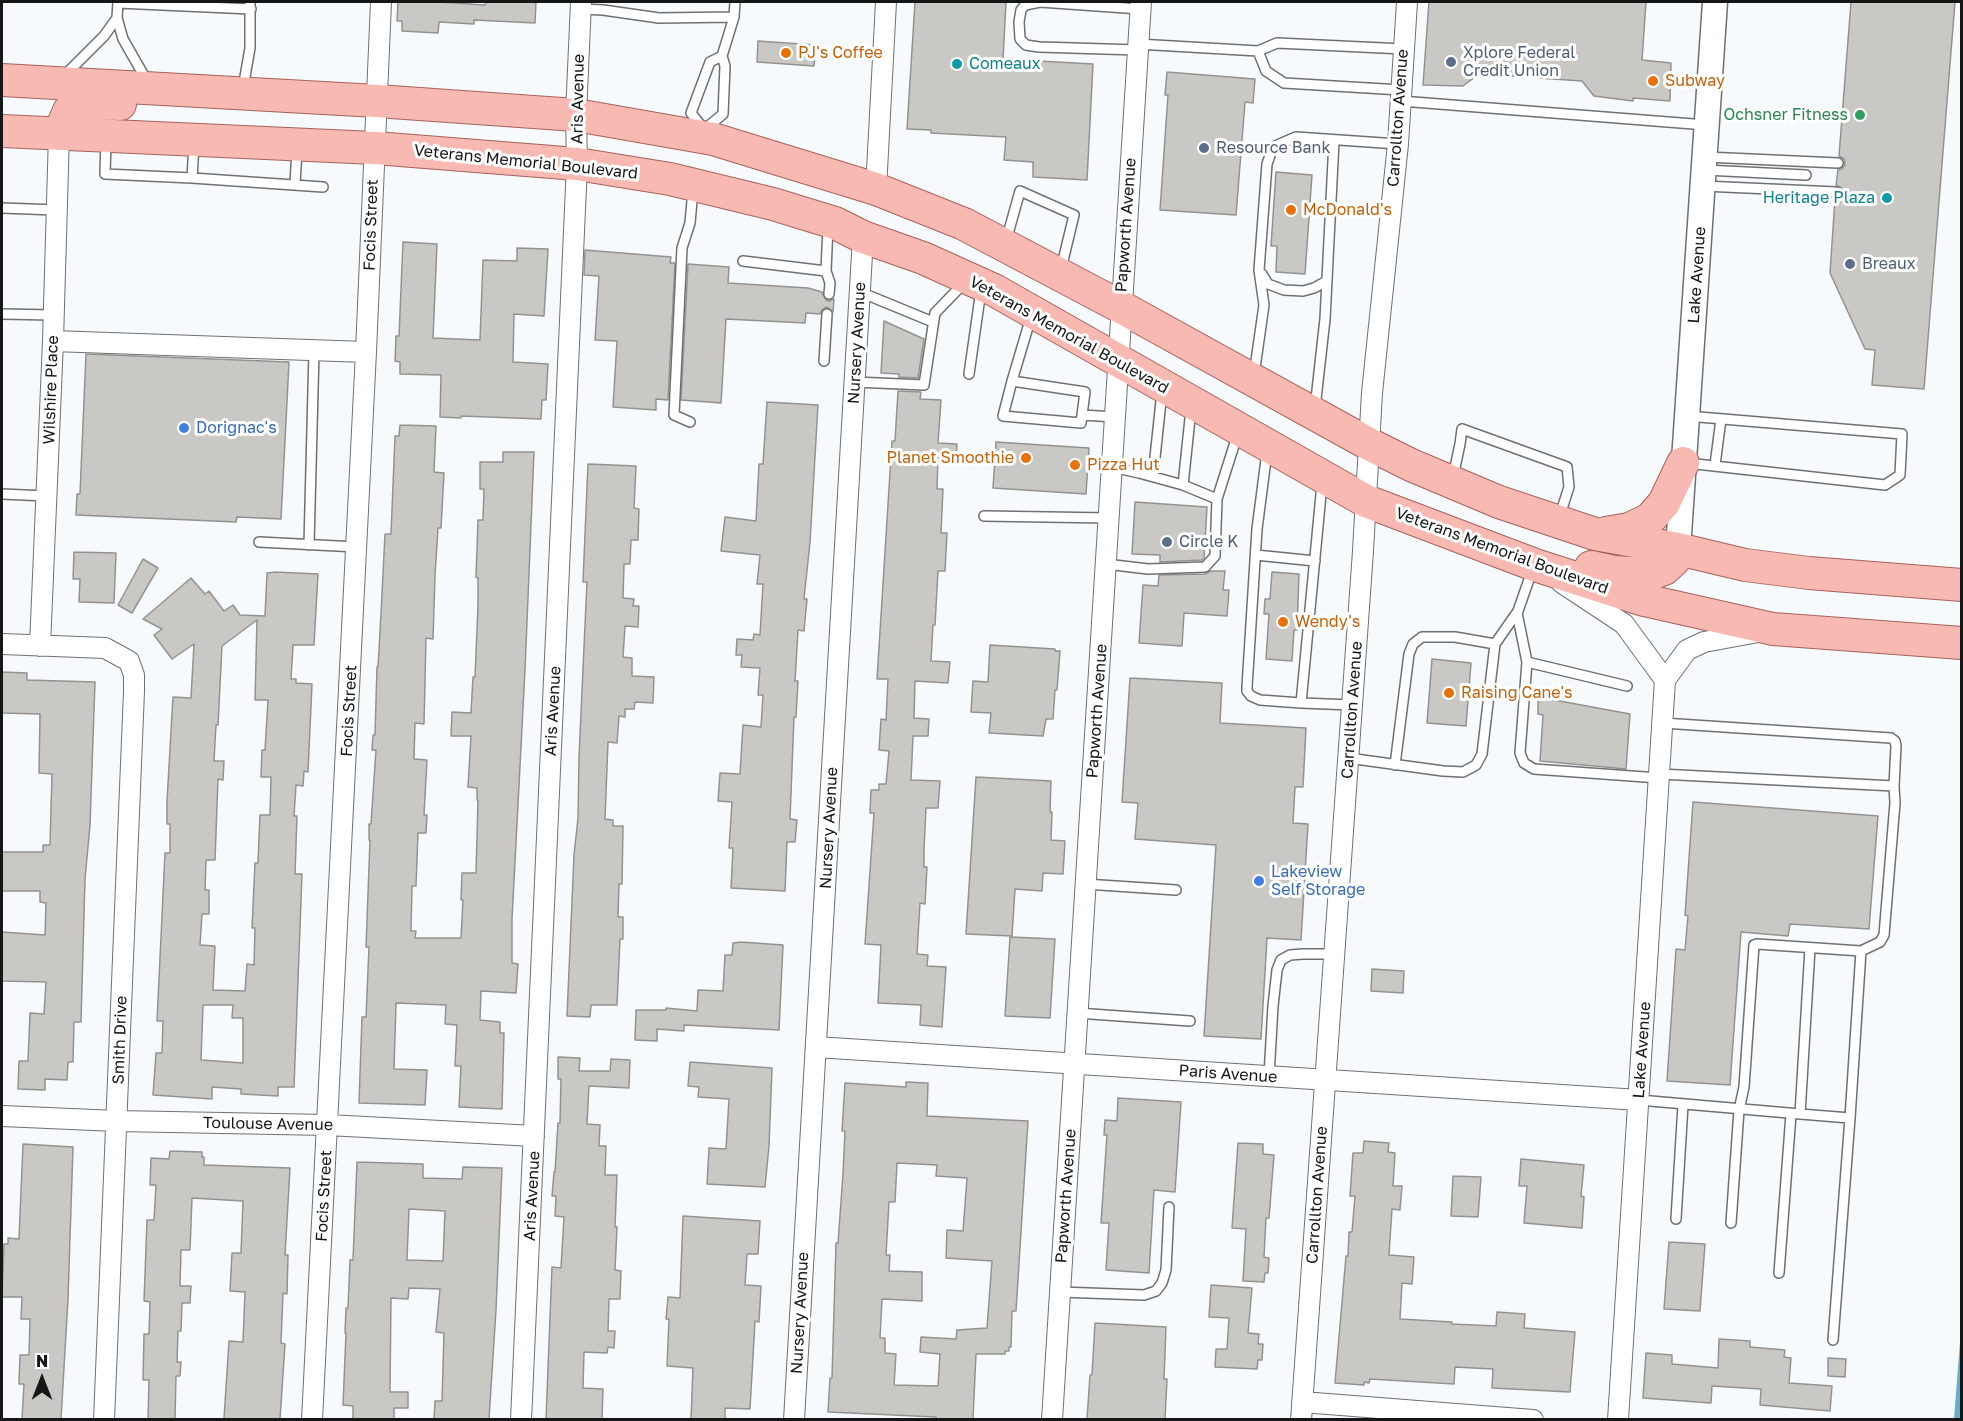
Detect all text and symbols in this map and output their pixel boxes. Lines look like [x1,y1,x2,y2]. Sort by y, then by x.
place label: PJ's Coffee [798,43,883,63]
place label: Xplore Federal Credit Union [1463,43,1575,81]
marker: PJ's Coffee [779,46,793,60]
street label: Carrollton Avenue [1384,48,1412,188]
street label: Aris Avenue [568,54,588,144]
place label: Comeaux [969,54,1040,74]
marker: Xplore Federal Credit Union [1444,55,1458,69]
marker: Comeaux [950,57,964,71]
place label: Subway [1665,71,1725,91]
marker: Subway [1646,74,1660,88]
place label: Ochsner Fitness [1723,105,1848,125]
marker: Ochsner Fitness [1853,108,1867,122]
place label: Resource Bank [1216,138,1330,158]
street label: Veterans Memorial Boulevard [413,141,639,183]
marker: Resource Bank [1197,141,1211,155]
street label: Papworth Avenue [1112,157,1140,293]
street label: Focis Street [360,179,382,271]
place label: Heritage Plaza [1763,188,1875,208]
marker: Heritage Plaza [1880,191,1894,205]
place label: McDonald's [1303,200,1392,220]
marker: McDonald's [1284,203,1298,217]
street label: Lake Avenue [1684,226,1710,324]
place label: Breaux [1862,254,1916,274]
marker: Breaux [1843,257,1857,271]
street label: Veterans Memorial Boulevard [966,272,1172,398]
street label: Nursery Avenue [844,282,870,404]
street label: Wilshire Place [39,335,63,445]
place label: Dorignac's [196,418,277,438]
marker: Dorignac's [177,421,191,435]
place label: Planet Smoothie [886,448,1014,468]
marker: Planet Smoothie [1019,451,1033,465]
place label: Pizza Hut [1087,455,1160,475]
marker: Pizza Hut [1068,458,1082,472]
street label: Veterans Memorial Boulevard [1393,504,1611,598]
place label: Circle K [1179,532,1238,552]
marker: Circle K [1160,535,1174,549]
place label: Wendy's [1295,612,1360,632]
marker: Wendy's [1276,615,1290,629]
street label: Carrollton Avenue [1338,640,1366,780]
street label: Papworth Avenue [1083,643,1111,779]
street label: Focis Street [337,665,361,757]
street label: Aris Avenue [541,665,565,757]
place label: Raising Cane's [1461,683,1572,703]
marker: Raising Cane's [1442,686,1456,700]
street label: Nursery Avenue [816,767,842,889]
place label: Lakeview Self Storage [1271,862,1365,900]
marker: Lakeview Self Storage [1252,874,1266,888]
street label: Smith Drive [109,995,131,1085]
street label: Lake Avenue [1629,1001,1655,1099]
street label: Paris Avenue [1178,1061,1278,1087]
street label: Toulouse Avenue [203,1113,333,1135]
street label: Carrollton Avenue [1303,1125,1331,1265]
street label: Papworth Avenue [1052,1128,1080,1264]
street label: Focis Street [312,1150,336,1242]
street label: Aris Avenue [520,1150,544,1242]
street label: Nursery Avenue [787,1252,813,1374]
north arrow [12,1349,72,1409]
text: N [36,1351,48,1371]

